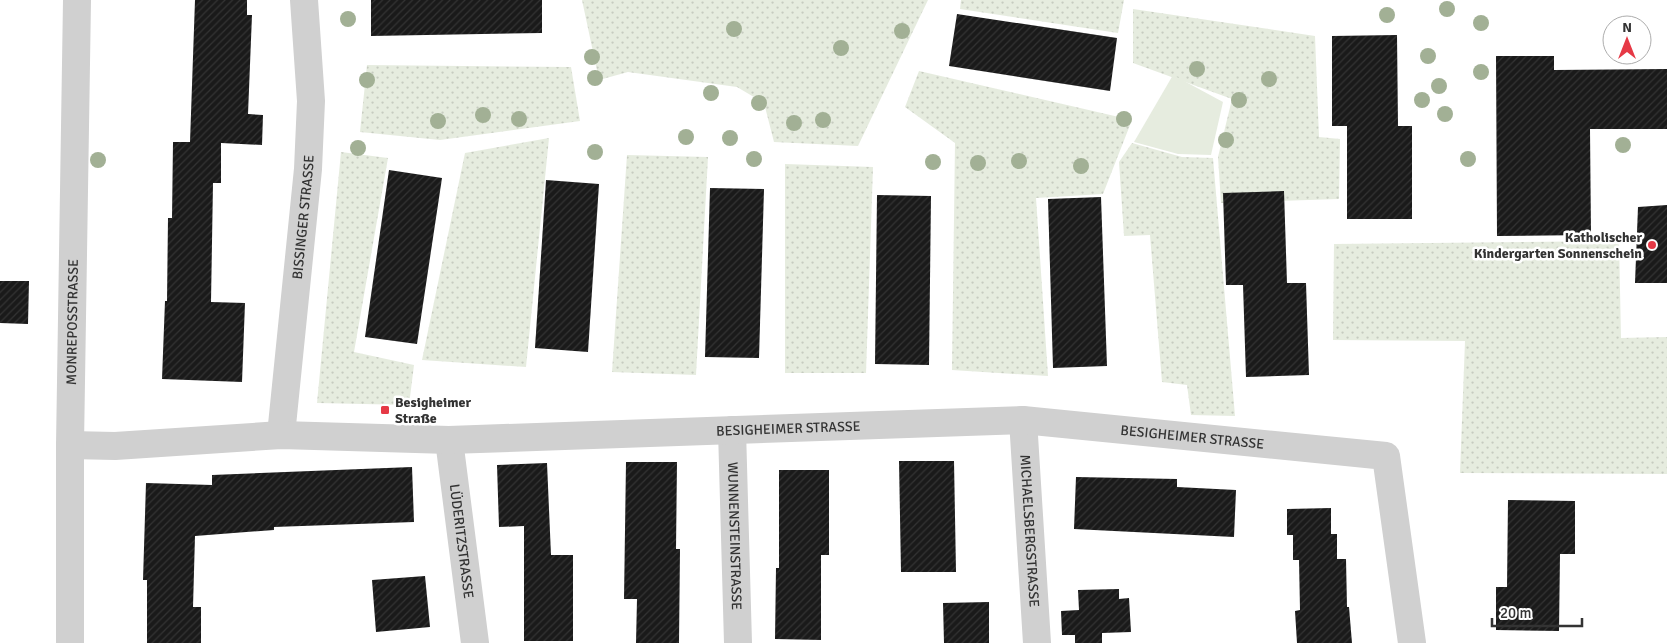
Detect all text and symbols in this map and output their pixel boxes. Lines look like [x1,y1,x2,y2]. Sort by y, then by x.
north arrow [1602,15,1652,65]
text: N [1622,19,1632,36]
street label: BISSINGER STRASSE [289,154,318,280]
place label: Katholischer Kindergarten Sonnenschein [1474,229,1642,262]
marker: Katholischer Kindergarten Sonnenschein [1646,239,1658,251]
street label: MONREPOSSTRASSE [63,259,82,385]
place label: Besigheimer Straße [395,394,471,427]
marker: Besigheimer Straße [379,404,391,416]
street label: BESIGHEIMER STRASSE [716,418,861,440]
street label: BESIGHEIMER STRASSE [1120,422,1265,453]
street label: MICHAELSBERGSTRASSE [1016,454,1043,608]
street label: WUNNENSTEINSTRASSE [724,462,745,610]
street label: LÜDERITZSTRASSE [446,483,477,600]
scale bar [1492,596,1582,628]
text: 20 m [1500,604,1531,622]

